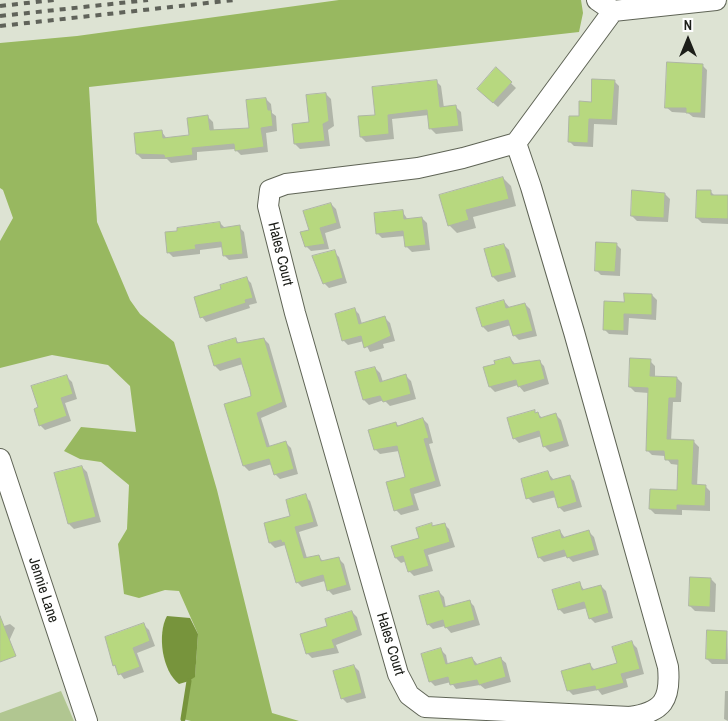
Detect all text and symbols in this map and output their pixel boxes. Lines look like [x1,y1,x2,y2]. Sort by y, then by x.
north arrow [663,15,713,65]
text: N [684,16,692,34]
street label: Hales Court [263,220,297,288]
street label: Jennie Lane [24,555,62,625]
street label: Hales Court [372,610,408,678]

